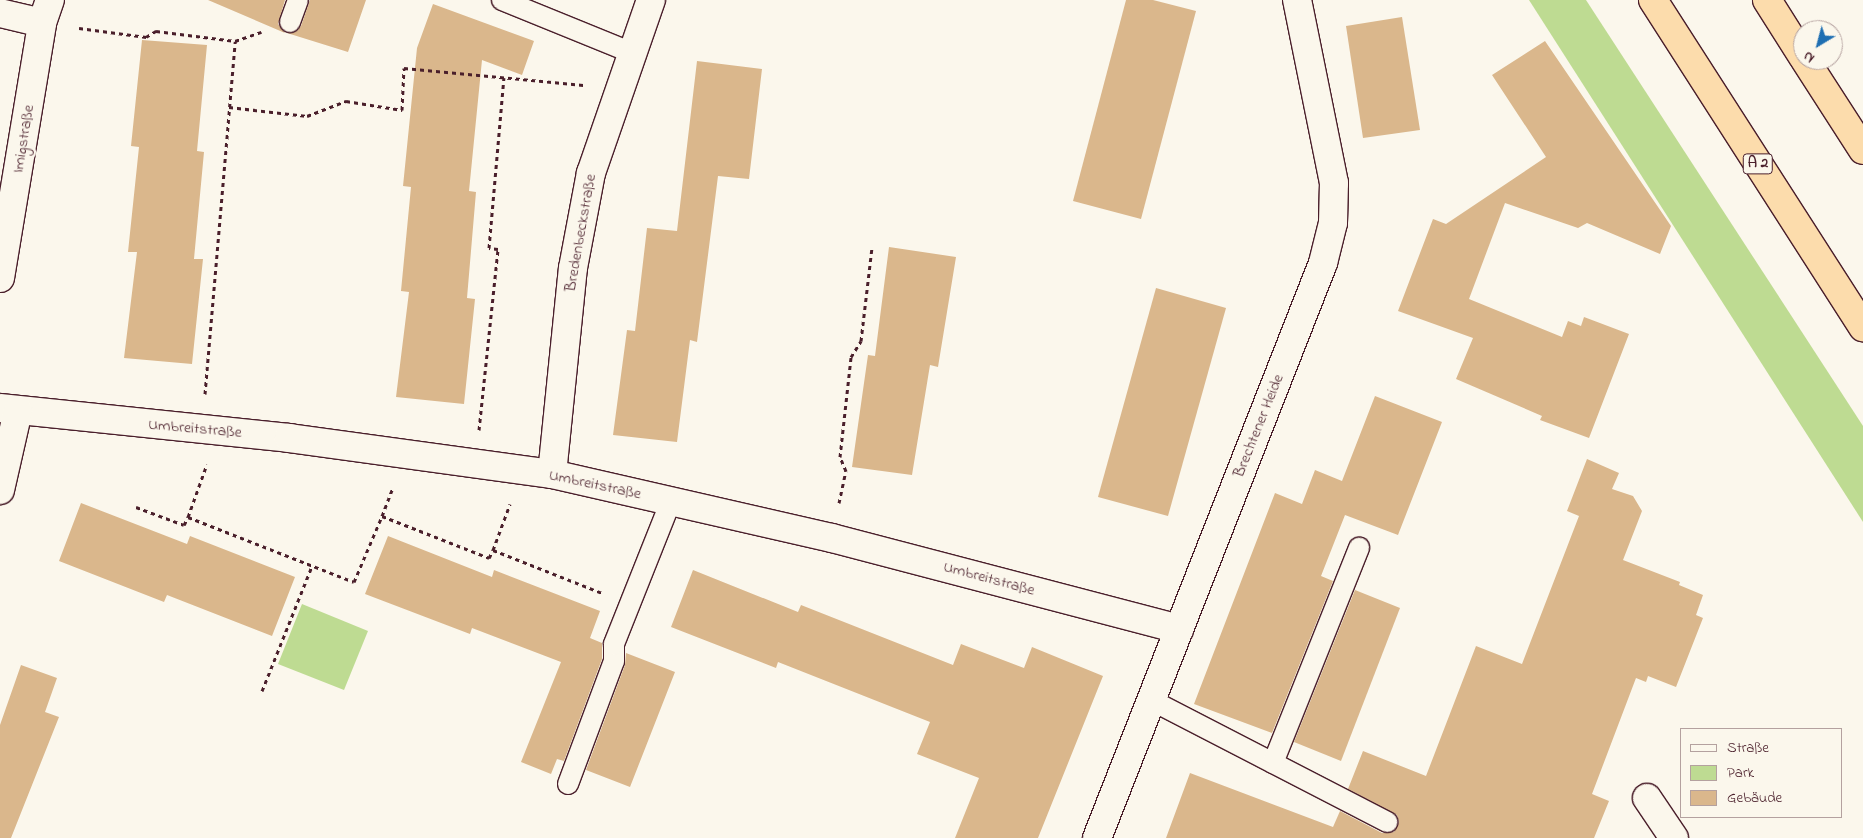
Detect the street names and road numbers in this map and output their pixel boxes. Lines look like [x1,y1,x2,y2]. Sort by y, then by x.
street label: Imigstraße [9,103,39,175]
road number: A 2 [1742,152,1774,176]
street label: Bredenbeckstraße [561,173,601,293]
street label: Brechtener Heide [1230,372,1288,480]
street label: Umbreitstraße [147,415,243,443]
street label: Umbreitstraße [547,466,643,504]
street label: Umbreitstraße [941,558,1037,600]

